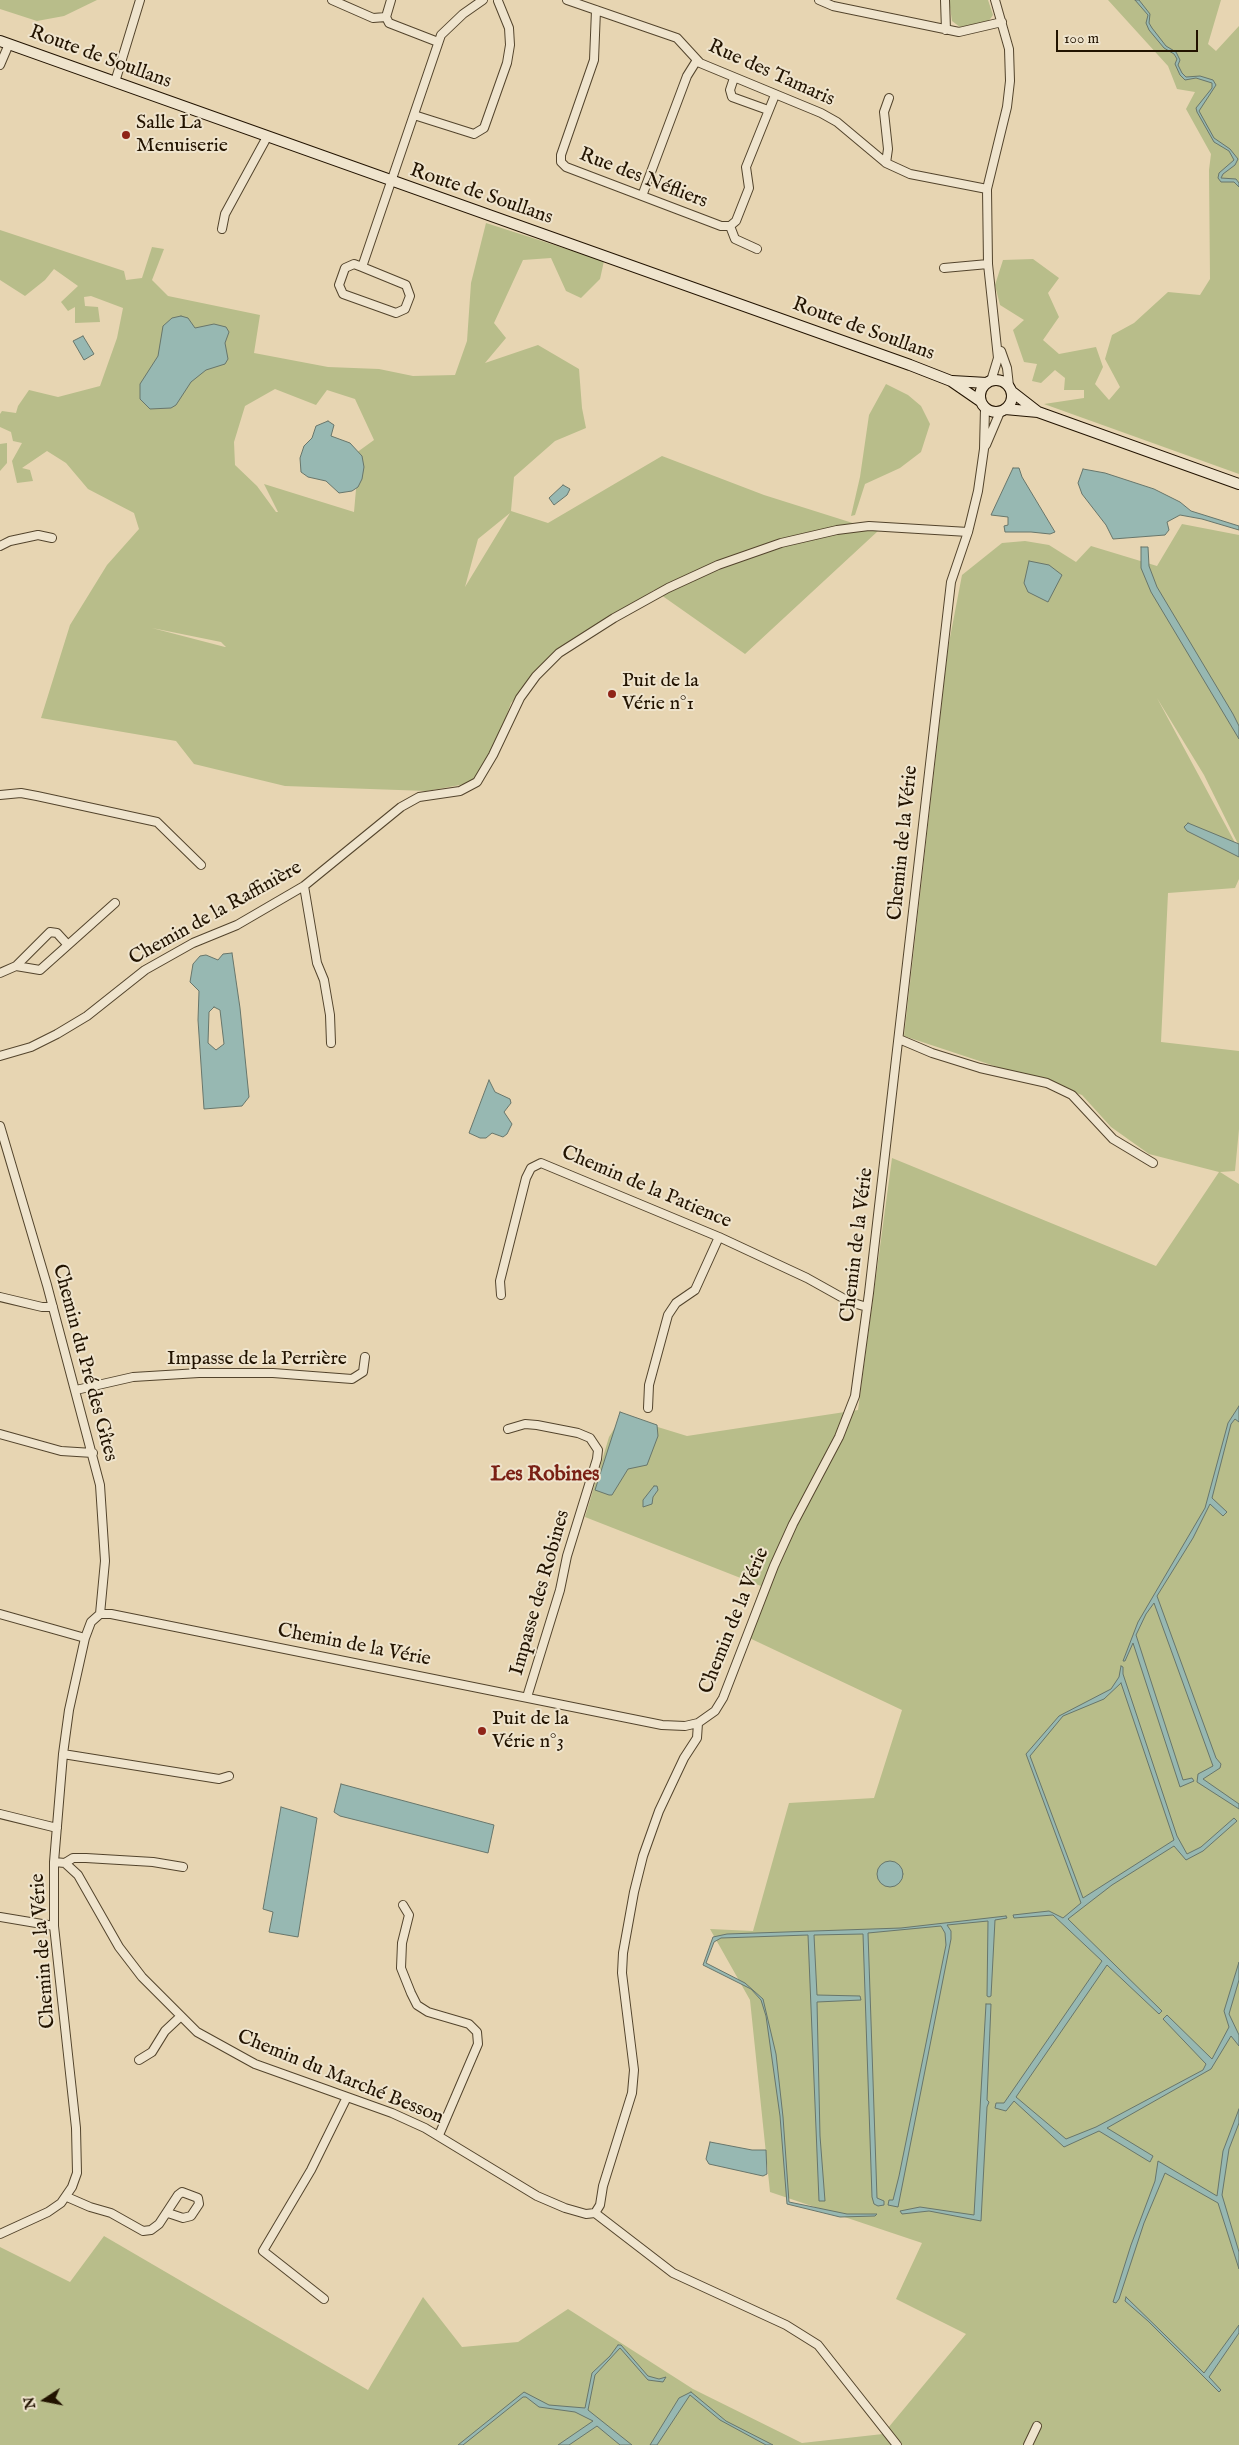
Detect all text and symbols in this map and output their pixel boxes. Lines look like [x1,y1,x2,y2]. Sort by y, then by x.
scale bar [1059,20,1202,52]
street label: Route de Soullans [26,21,174,95]
text: 100 m [1064,29,1099,48]
street label: Rue des Tamaris [704,35,838,113]
place label: Salle La Menuiserie [136,112,228,159]
marker: Salle La Menuiserie [120,129,132,141]
street label: Rue des Néfliers [575,143,711,215]
street label: Route de Soullans [406,159,556,231]
street label: Route de Soullans [789,293,937,367]
place label: Puit de la Vérie n°1 [622,670,699,717]
marker: Puit de la Vérie n°1 [606,688,618,700]
street label: Chemin de la Vérie [884,764,924,922]
street label: Chemin de la Raffinière [126,857,306,971]
street label: Chemin de la Patience [557,1141,735,1235]
street label: Chemin de la Vérie [837,1166,879,1324]
street label: Chemin du Pré des Gîtes [46,1262,122,1464]
street label: Impasse de la Perrière [167,1348,347,1372]
district label: Les Robines [491,1463,599,1489]
street label: Impasse des Robines [506,1507,576,1679]
street label: Chemin de la Vérie [695,1544,775,1698]
street label: Chemin de la Vérie [275,1619,433,1673]
place label: Puit de la Vérie n°3 [492,1708,569,1755]
marker: Puit de la Vérie n°3 [476,1725,488,1737]
street label: Chemin de la Vérie [27,1873,61,2029]
street label: Chemin du Marché Besson [233,2026,447,2130]
north arrow [20,2375,70,2425]
text: N [20,2395,40,2411]

